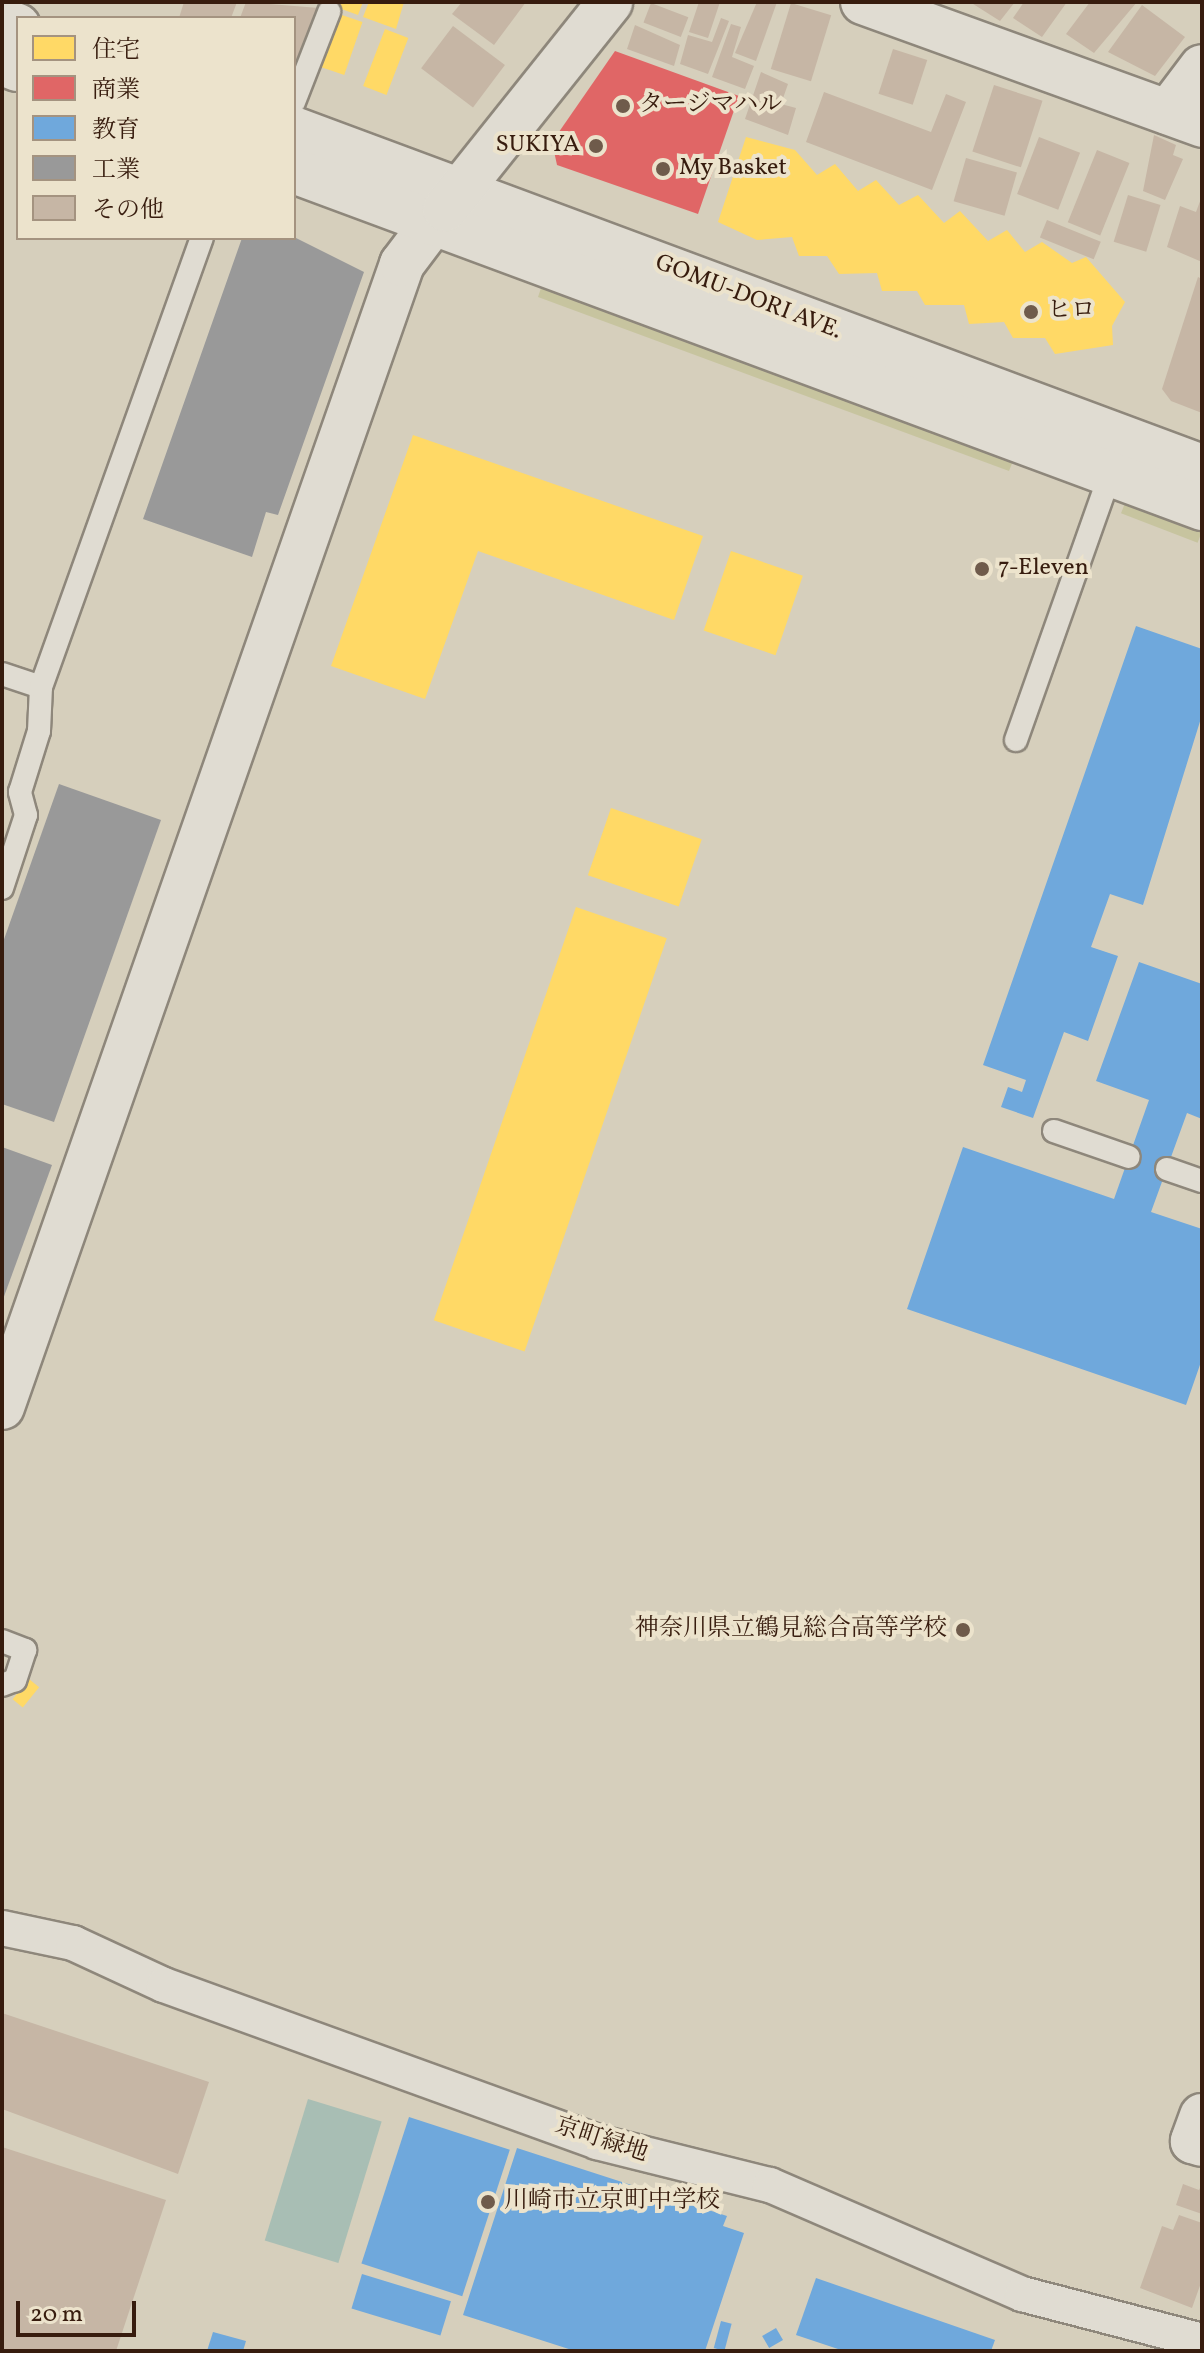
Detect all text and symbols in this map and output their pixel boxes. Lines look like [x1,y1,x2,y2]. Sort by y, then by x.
legend [16,16,296,240]
text: 住宅 [92,34,140,68]
text: 商業 [92,74,140,108]
place label: タージマハル [639,92,783,120]
marker: タージマハル [614,97,632,115]
text: 教育 [92,114,140,148]
place label: SUKIYA [495,132,580,160]
marker: SUKIYA [587,137,605,155]
text: 工業 [92,154,140,188]
place label: My Basket [679,155,788,183]
marker: My Basket [654,160,672,178]
text: その他 [92,194,164,228]
street label: GOMU-DORI AVE. [651,249,845,347]
place label: ヒロ [1047,298,1095,326]
marker: ヒロ [1022,303,1040,321]
place label: 7-Eleven [998,555,1089,583]
marker: 7-Eleven [973,560,991,578]
place label: 神奈川県立鶴見総合高等学校 [635,1616,947,1644]
marker: 神奈川県立鶴見総合高等学校 [954,1621,972,1639]
street label: 京町緑地 [551,2112,651,2170]
place label: 川崎市立京町中学校 [504,2188,720,2216]
marker: 川崎市立京町中学校 [479,2193,497,2211]
scale bar [20,2285,140,2335]
text: 20 m [30,2298,83,2332]

